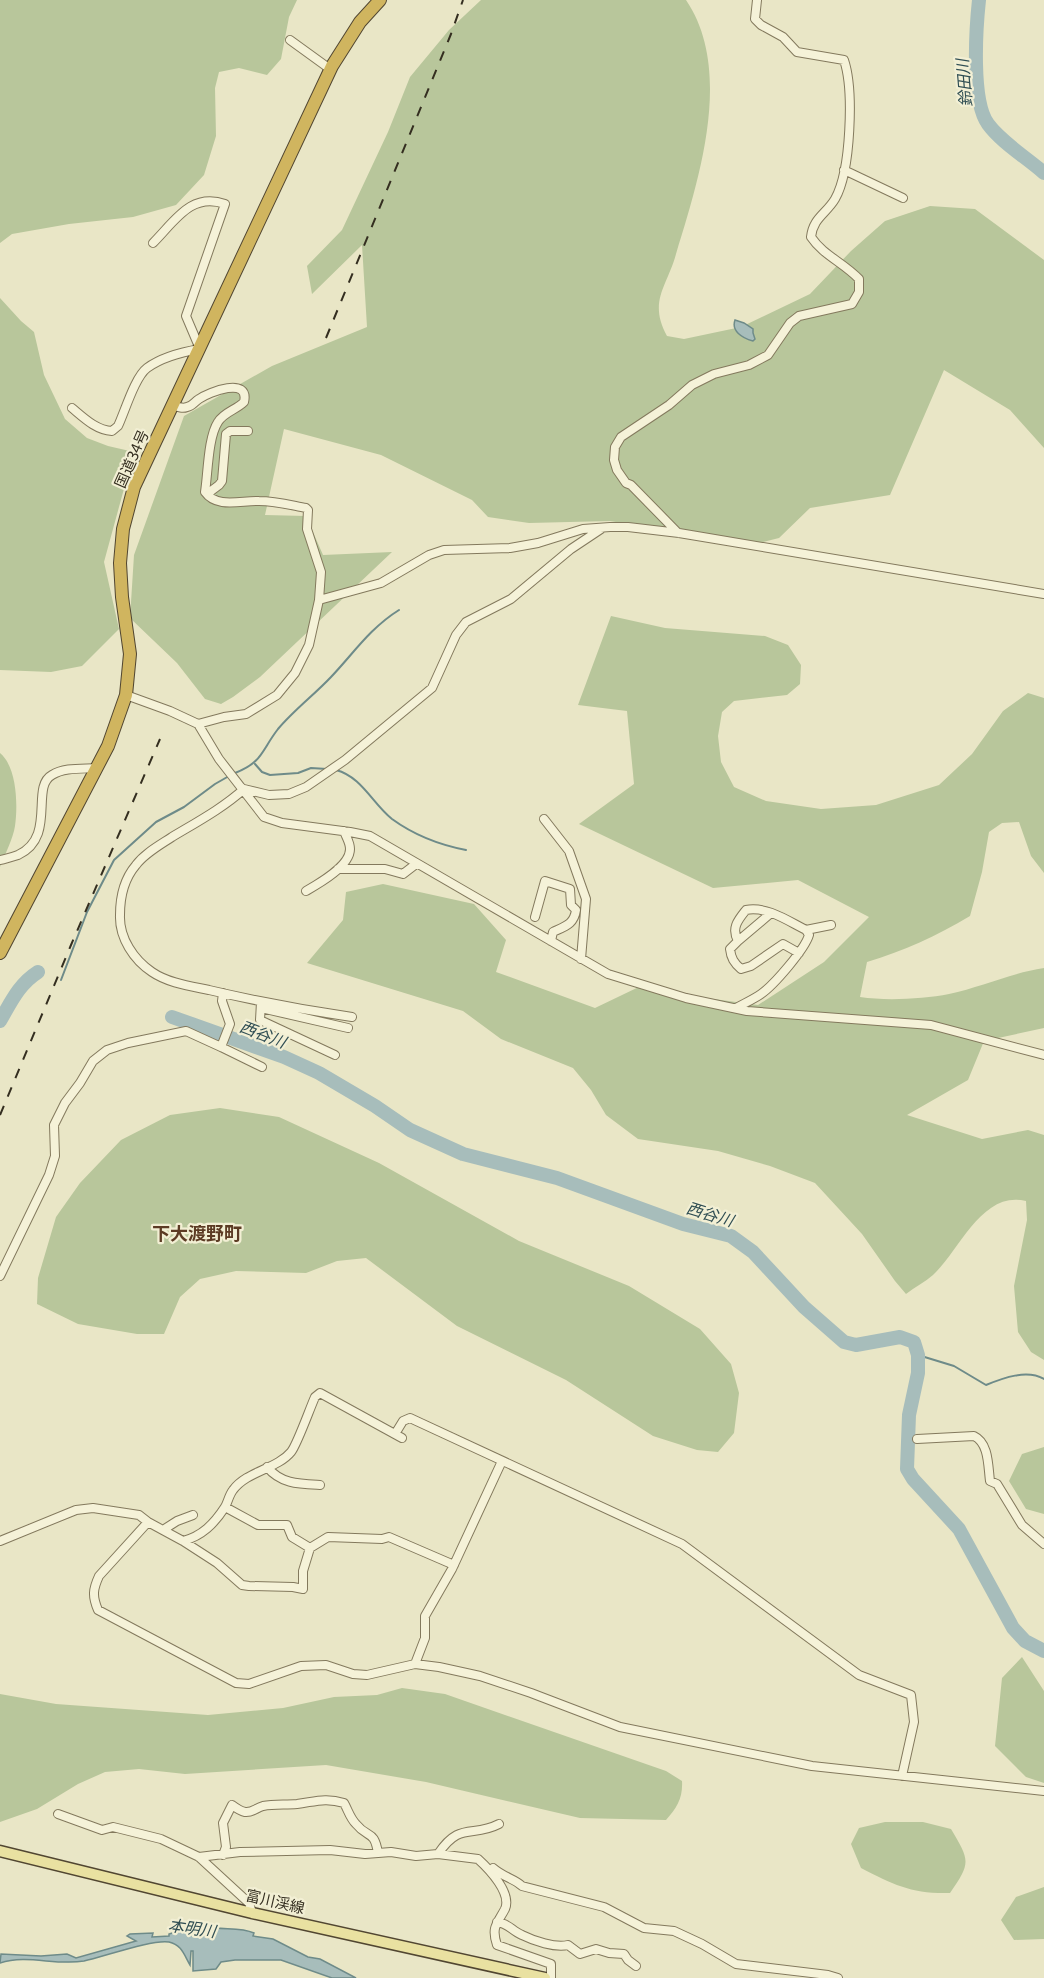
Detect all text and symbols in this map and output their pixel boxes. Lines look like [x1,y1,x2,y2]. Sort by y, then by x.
water label: 鈴田川 [949,56,977,108]
street label: 国道34号 [108,426,153,491]
water label: 西谷川 [237,1013,292,1054]
water label: 西谷川 [684,1195,739,1232]
district label: 下大渡野町 [152,1219,242,1245]
street label: 富川渓線 [244,1884,307,1918]
water label: 本明川 [167,1912,220,1943]

